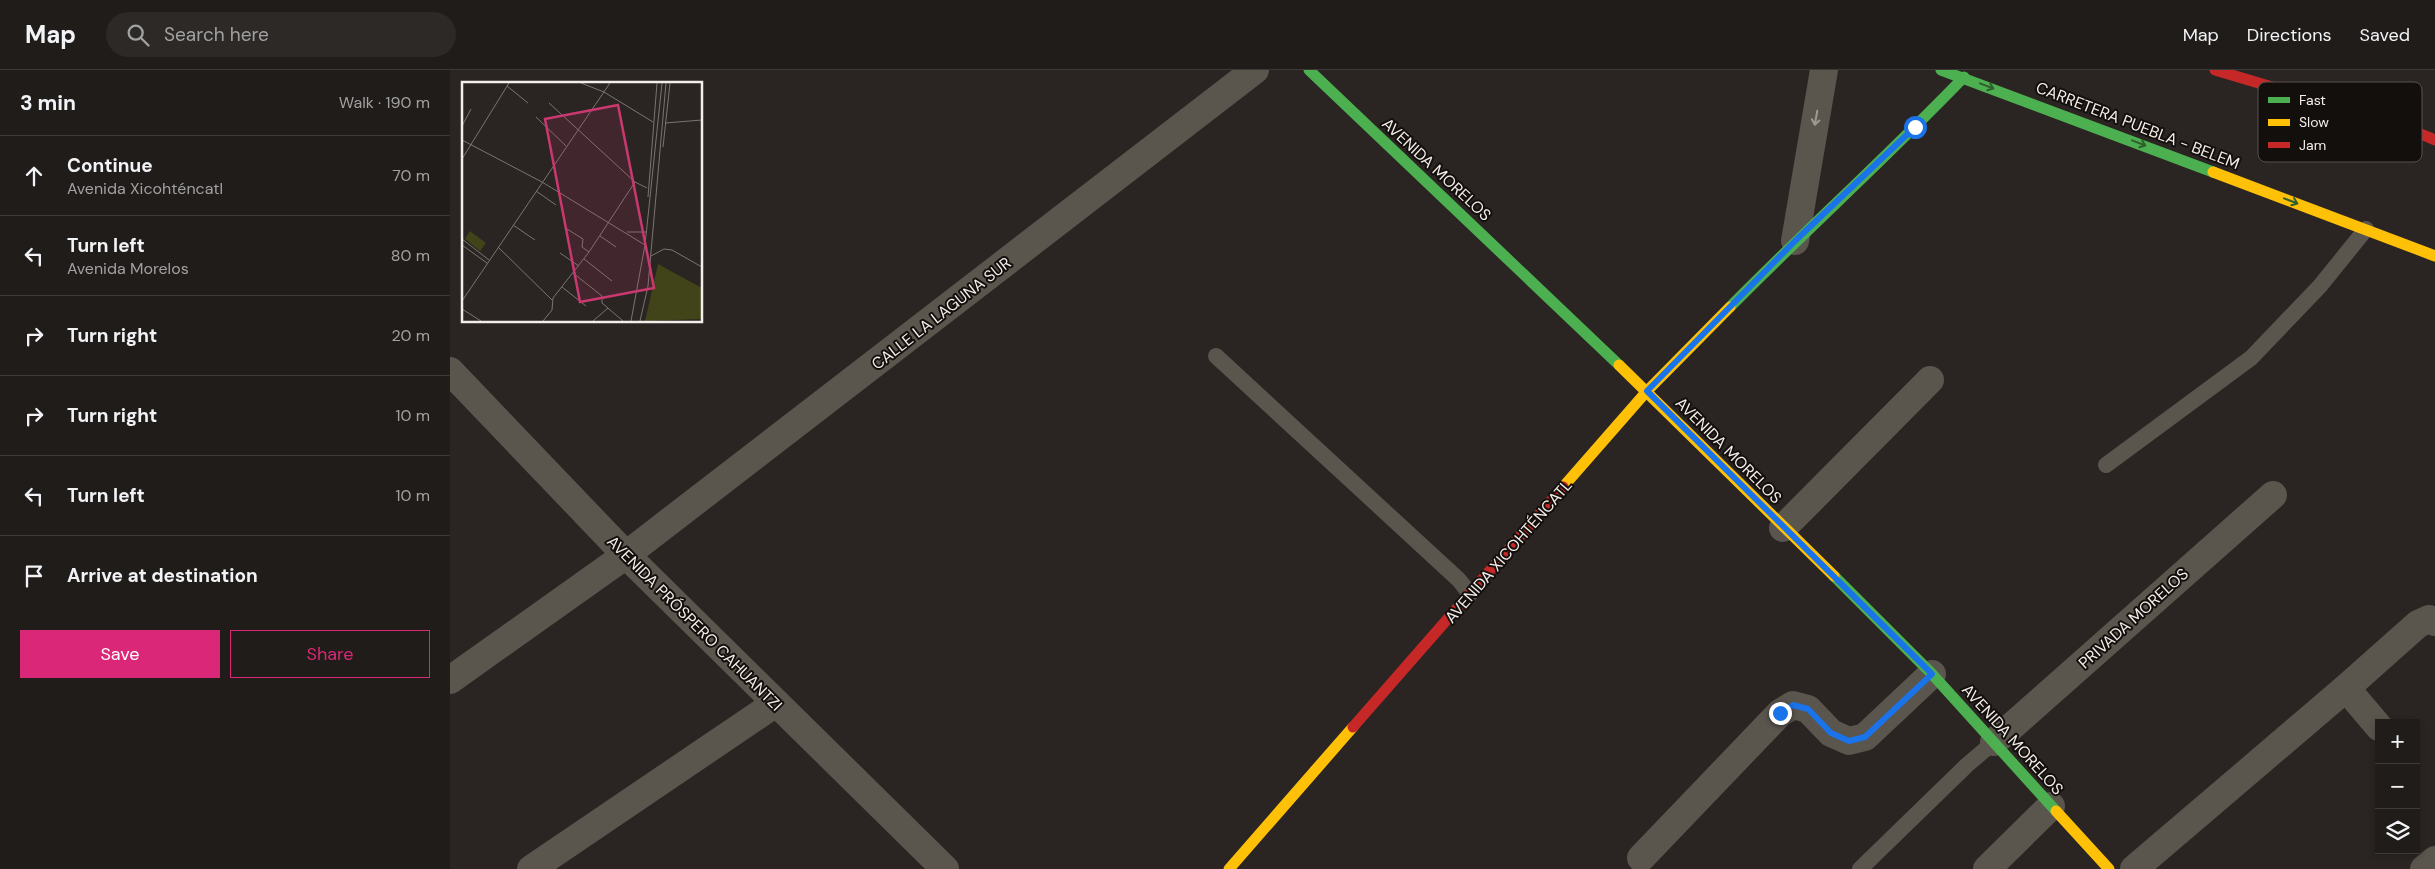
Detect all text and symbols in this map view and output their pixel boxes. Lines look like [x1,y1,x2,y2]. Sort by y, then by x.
search box [106,12,456,57]
text: Map [25,19,76,50]
icon: search [124,21,152,49]
text: Search here [164,22,269,47]
text: Map [2183,23,2219,47]
text: Directions [2247,23,2332,47]
text: Saved [2360,23,2410,47]
street label: CARRETERA PUEBLA - BELEM [2033,77,2243,174]
inset map [462,82,702,322]
one-way arrow [1979,82,1994,91]
legend [2258,82,2422,162]
text: 3 min [20,89,76,117]
text: Fast [2299,91,2326,109]
text: Walk · 190 m [339,92,430,113]
one-way arrow [1810,110,1820,126]
street label: AVENIDA MORELOS [1378,113,1496,226]
text: Slow [2299,113,2329,131]
route start [1904,116,1927,139]
text: Jam [2299,136,2326,154]
one-way arrow [2131,139,2146,148]
text: Continue [67,153,153,178]
icon: ahead [20,162,48,190]
text: 70 m [392,165,430,186]
text: Avenida Xicohténcatl [67,178,223,199]
one-way arrow [2283,197,2298,206]
text: Turn left [67,233,145,258]
icon: left [20,242,48,270]
text: 80 m [391,245,430,266]
street label: CALLE LA LAGUNA SUR [867,252,1015,374]
text: Avenida Morelos [67,258,189,279]
icon: right [20,322,48,350]
text: Turn right [67,323,157,348]
text: 20 m [391,325,430,346]
street label: AVENIDA MORELOS [1671,393,1786,508]
icon: right [20,402,48,430]
text: Turn right [67,403,157,428]
text: 10 m [396,405,430,426]
street label: AVENIDA XICOHTÉNCATL [1440,475,1577,628]
icon: left [20,482,48,510]
text: Turn left [67,483,145,508]
text: 10 m [396,485,430,506]
street label: AVENIDA PRÓSPERO CAHUANTZI [603,531,787,715]
icon: arrive [20,562,48,590]
text: Arrive at destination [67,563,258,588]
street label: PRIVADA MORELOS [2074,563,2193,673]
button: Save [20,630,220,678]
button: Share [230,630,430,678]
street label: AVENIDA MORELOS [1957,679,2068,799]
route end [1769,702,1792,725]
map controls [2375,719,2420,854]
button: + [2375,719,2420,764]
button: − [2375,764,2420,809]
button: layers [2375,809,2420,854]

